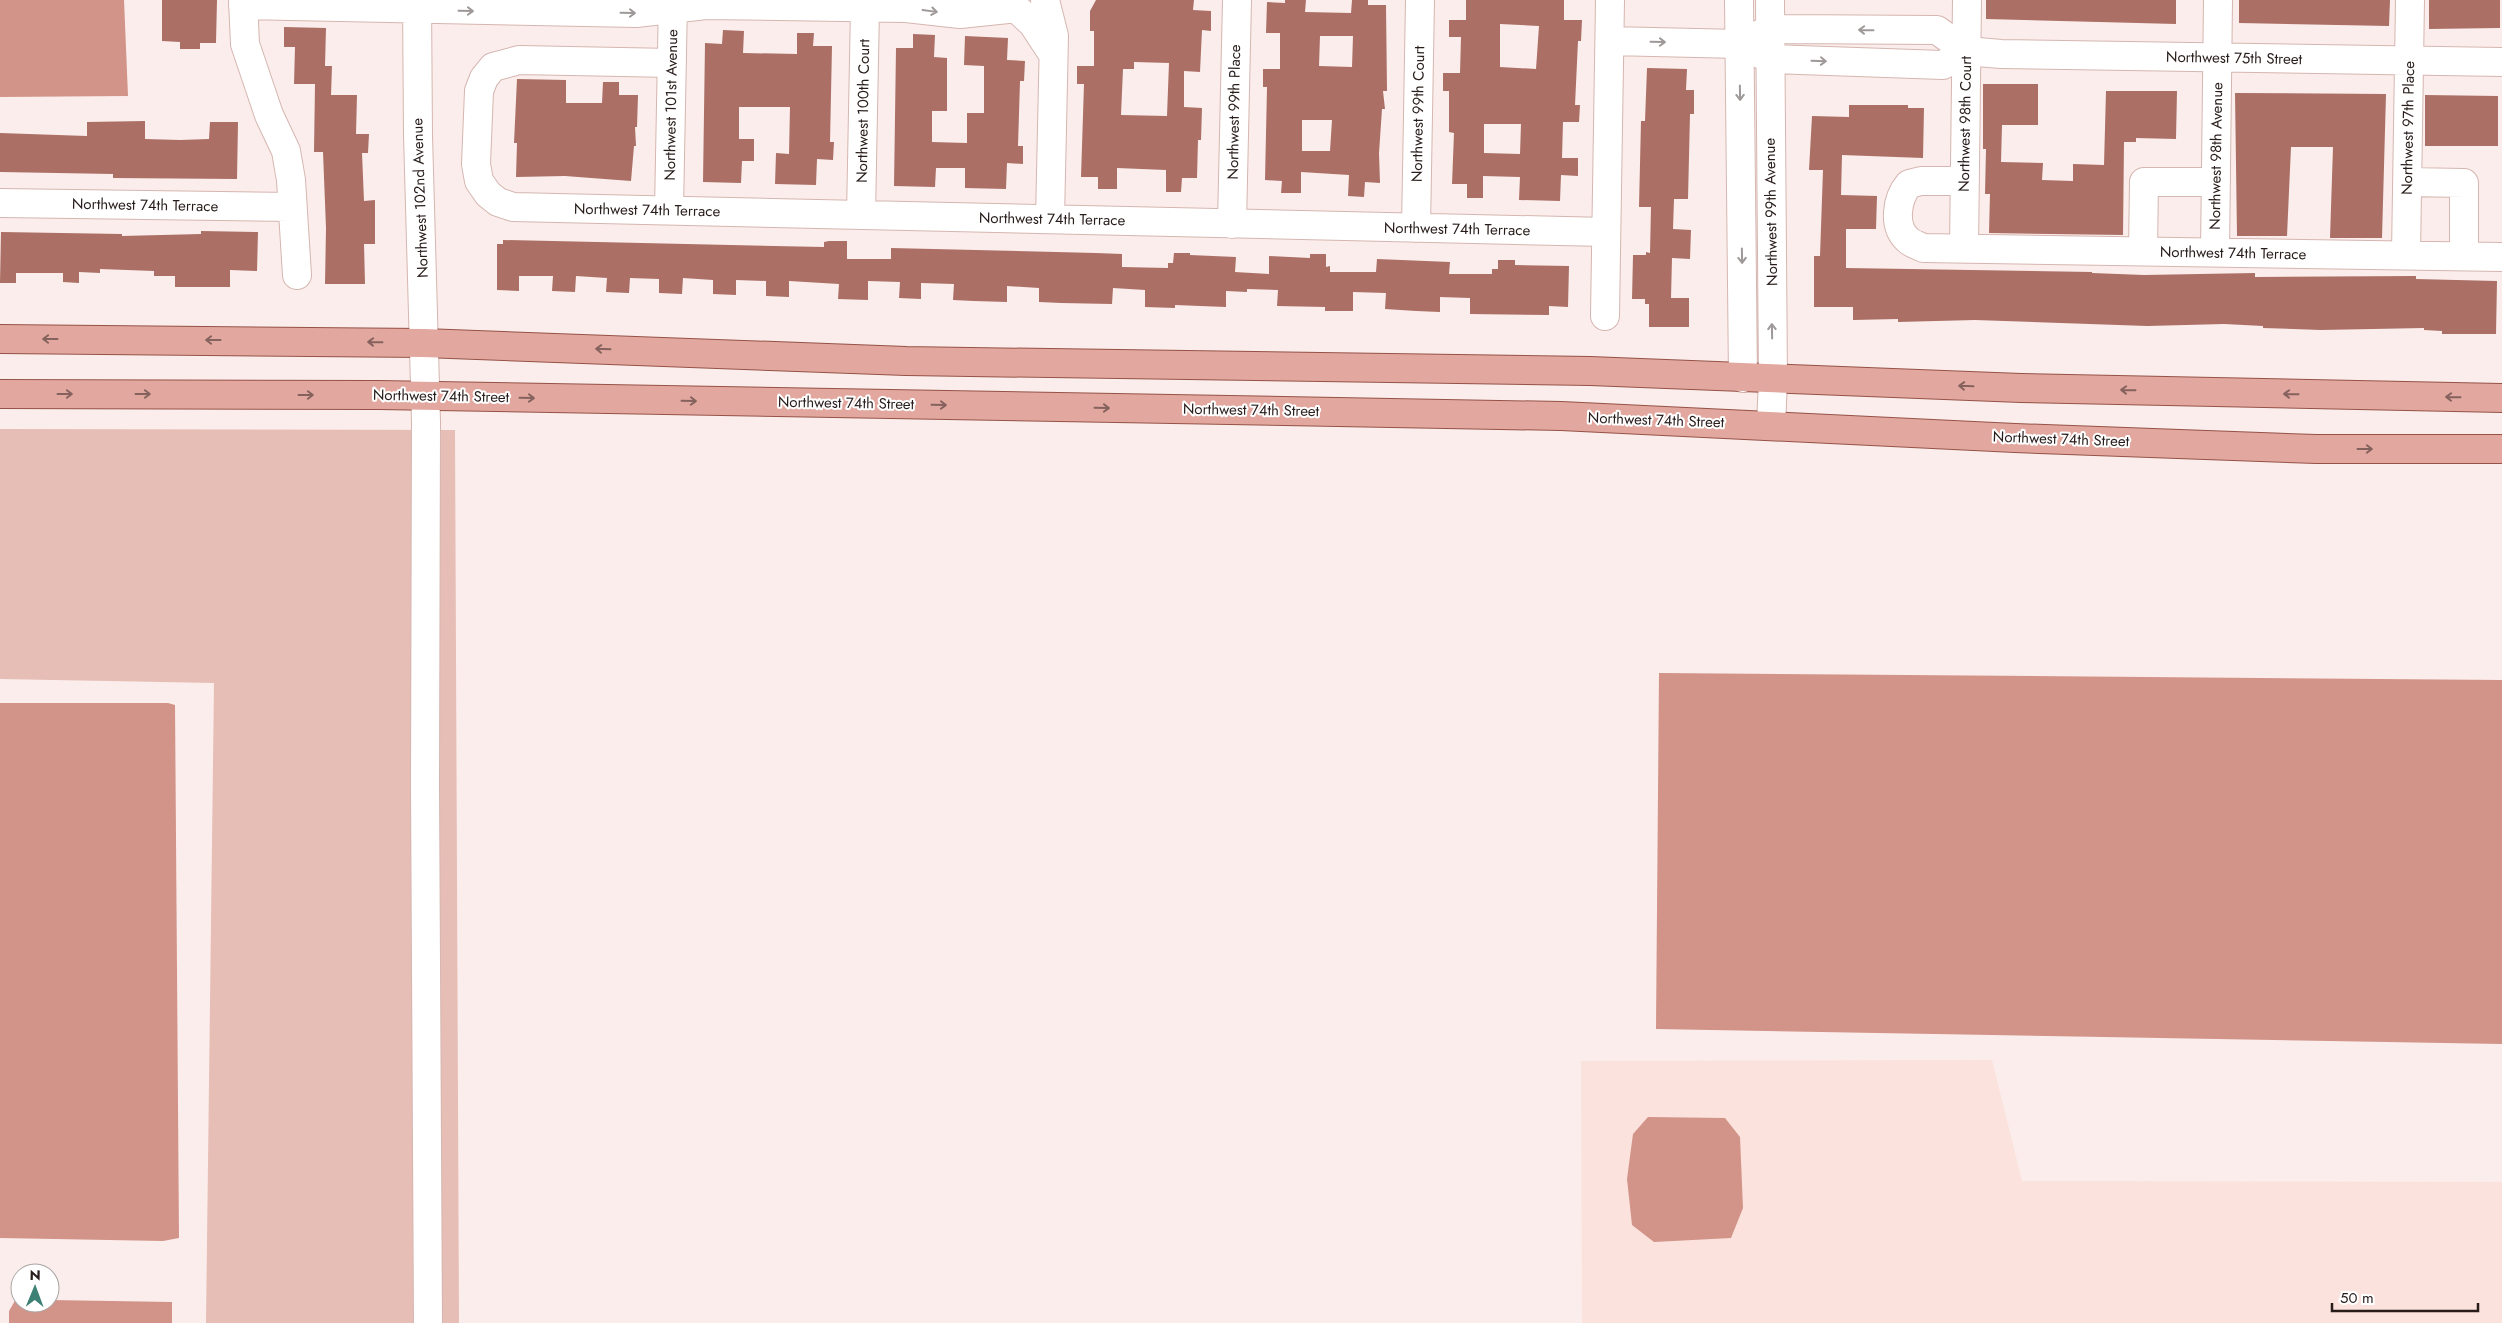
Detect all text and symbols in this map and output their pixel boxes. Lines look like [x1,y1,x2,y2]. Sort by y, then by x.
one-way arrow [458,6,474,16]
one-way arrow [922,6,938,16]
one-way arrow [620,8,636,18]
one-way arrow [1858,25,1874,35]
street label: Northwest 101st Avenue [659,29,683,181]
street label: Northwest 100th Court [851,38,875,183]
one-way arrow [1650,38,1666,47]
street label: Northwest 99th Place [1222,44,1246,180]
street label: Northwest 99th Court [1406,45,1430,182]
street label: Northwest 75th Street [2166,46,2303,70]
street label: Northwest 98th Court [1953,55,1977,192]
one-way arrow [1810,56,1826,66]
street label: Northwest 97th Place [2396,61,2420,195]
street label: Northwest 98th Avenue [2204,82,2228,230]
one-way arrow [1735,84,1745,101]
street label: Northwest 102nd Avenue [406,117,434,278]
street label: Northwest 99th Avenue [1759,137,1783,286]
street label: Northwest 74th Terrace [72,193,219,217]
street label: Northwest 74th Terrace [574,198,721,222]
street label: Northwest 74th Terrace [979,207,1126,231]
street label: Northwest 74th Terrace [1384,217,1531,241]
street label: Northwest 74th Terrace [2160,241,2307,265]
one-way arrow [1737,247,1747,263]
one-way arrow [1768,323,1777,339]
one-way arrow [42,334,58,344]
one-way arrow [205,335,221,345]
one-way arrow [367,337,384,347]
one-way arrow [595,344,611,354]
one-way arrow [1958,381,1974,391]
street label: Northwest 74th Street [373,384,510,408]
one-way arrow [2121,385,2137,395]
one-way arrow [56,389,73,399]
one-way arrow [135,389,151,399]
one-way arrow [2283,389,2299,398]
one-way arrow [298,390,314,400]
street label: Northwest 74th Street [778,391,915,415]
one-way arrow [2446,392,2462,402]
one-way arrow [518,393,535,403]
one-way arrow [681,396,697,406]
street label: Northwest 74th Street [1183,398,1320,422]
one-way arrow [931,400,947,410]
one-way arrow [1094,403,1110,413]
street label: Northwest 74th Street [1587,407,1725,433]
street label: Northwest 74th Street [1992,426,2130,452]
one-way arrow [2356,444,2372,454]
north arrow [10,1263,60,1313]
text: N [29,1265,41,1285]
scale bar [2332,1280,2478,1312]
text: 50 m [2340,1287,2374,1309]

